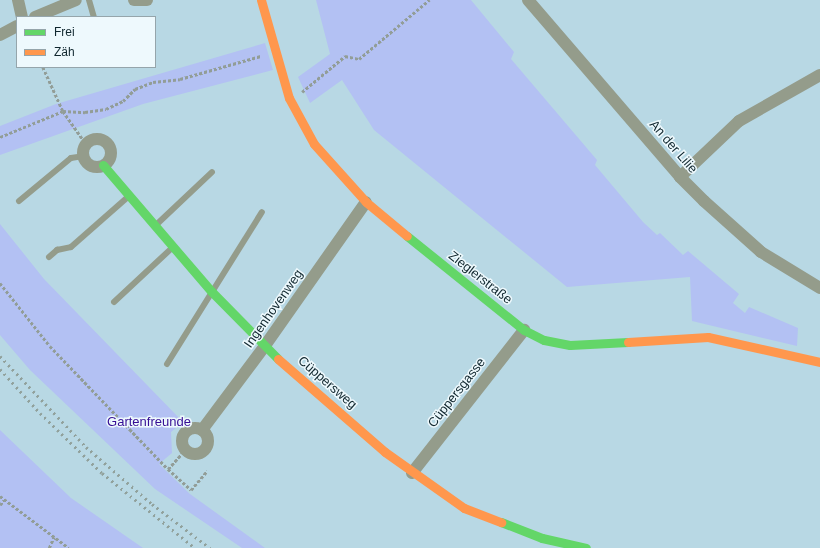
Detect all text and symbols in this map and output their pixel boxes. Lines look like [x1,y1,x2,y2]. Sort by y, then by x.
legend [16,16,156,68]
text: Frei [54,25,75,39]
text: Zäh [54,45,75,59]
street label: An der Lilie [646,117,700,177]
street label: Zieglerstraße [445,248,515,308]
street label: Ingenhovenweg [241,267,307,351]
street label: Cüppersweg [294,353,360,413]
street label: Cüppersgasse [425,355,489,431]
park label: Gartenfreunde [107,414,191,430]

